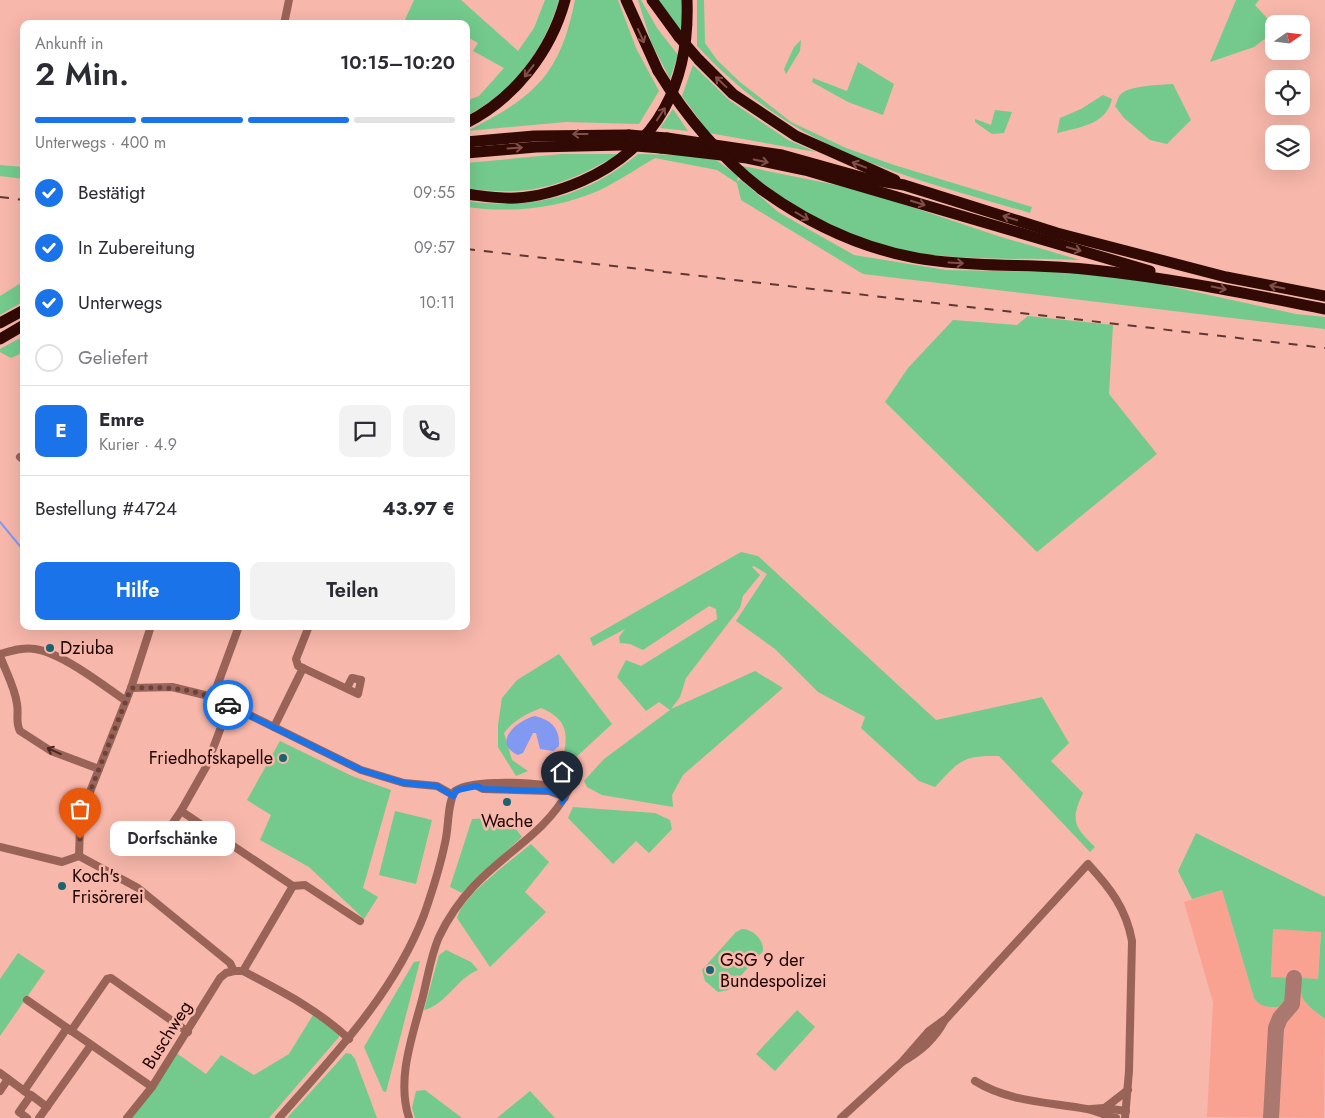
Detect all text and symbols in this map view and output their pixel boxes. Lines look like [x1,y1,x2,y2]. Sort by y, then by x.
north arrow [1265,15,1310,60]
map controls [1265,15,1310,170]
one-way arrow [637,28,647,43]
text: Ankunft in [35,32,103,55]
text: 10:15–10:20 [340,49,455,76]
text: 2 Min. [35,51,129,97]
one-way arrow [524,64,535,77]
button: locate [1265,70,1310,115]
one-way arrow [714,76,727,88]
one-way arrow [656,108,666,122]
button: layers [1265,125,1310,170]
one-way arrow [572,129,588,139]
text: Unterwegs · 400 m [35,131,166,154]
one-way arrow [506,143,522,152]
one-way arrow [753,157,769,166]
one-way arrow [852,159,867,169]
icon: check [35,179,63,207]
text: Bestätigt [78,179,145,206]
text: 09:55 [413,181,455,204]
one-way arrow [910,198,926,208]
one-way arrow [794,211,809,221]
one-way arrow [1003,213,1019,223]
icon: check [35,234,63,262]
text: In Zubereitung [78,234,195,261]
text: 09:57 [414,236,455,259]
one-way arrow [1065,244,1081,254]
one-way arrow [948,259,964,268]
one-way arrow [1269,282,1285,291]
one-way arrow [1210,284,1226,293]
icon: check [35,289,63,317]
text: Unterwegs [78,289,162,316]
text: 10:11 [419,291,455,314]
text: Geliefert [78,344,148,371]
button: chat [339,405,391,457]
button: phone [403,405,455,457]
text: Emre [99,406,144,433]
text: E [55,417,67,444]
text: Kurier · 4.9 [99,433,177,456]
text: Bestellung #4724 [35,495,177,522]
text: 43.97 € [382,495,455,522]
button: Hilfe [35,562,240,620]
button: Teilen [250,562,455,620]
place label: Dziuba [60,635,114,661]
marker: Dziuba [44,642,56,654]
courier [203,680,253,730]
icon: car [214,691,242,719]
place label: Friedhofskapelle [149,745,273,771]
one-way arrow [47,746,62,756]
pin [541,751,583,802]
marker: Friedhofskapelle [277,752,289,764]
icon: home [548,758,576,786]
pin [59,788,101,839]
icon: bag [66,795,94,823]
marker: Wache [501,796,513,808]
place label: Wache [481,808,533,834]
callout: Dorfschänke [110,822,235,856]
text: Dorfschänke [127,827,218,850]
place label: Koch's Frisörerei [72,863,144,910]
marker: Koch's Frisörerei [56,880,68,892]
place label: GSG 9 der Bundespolizei [720,947,827,994]
marker: GSG 9 der Bundespolizei [704,964,716,976]
street label: Buschweg [136,996,198,1074]

